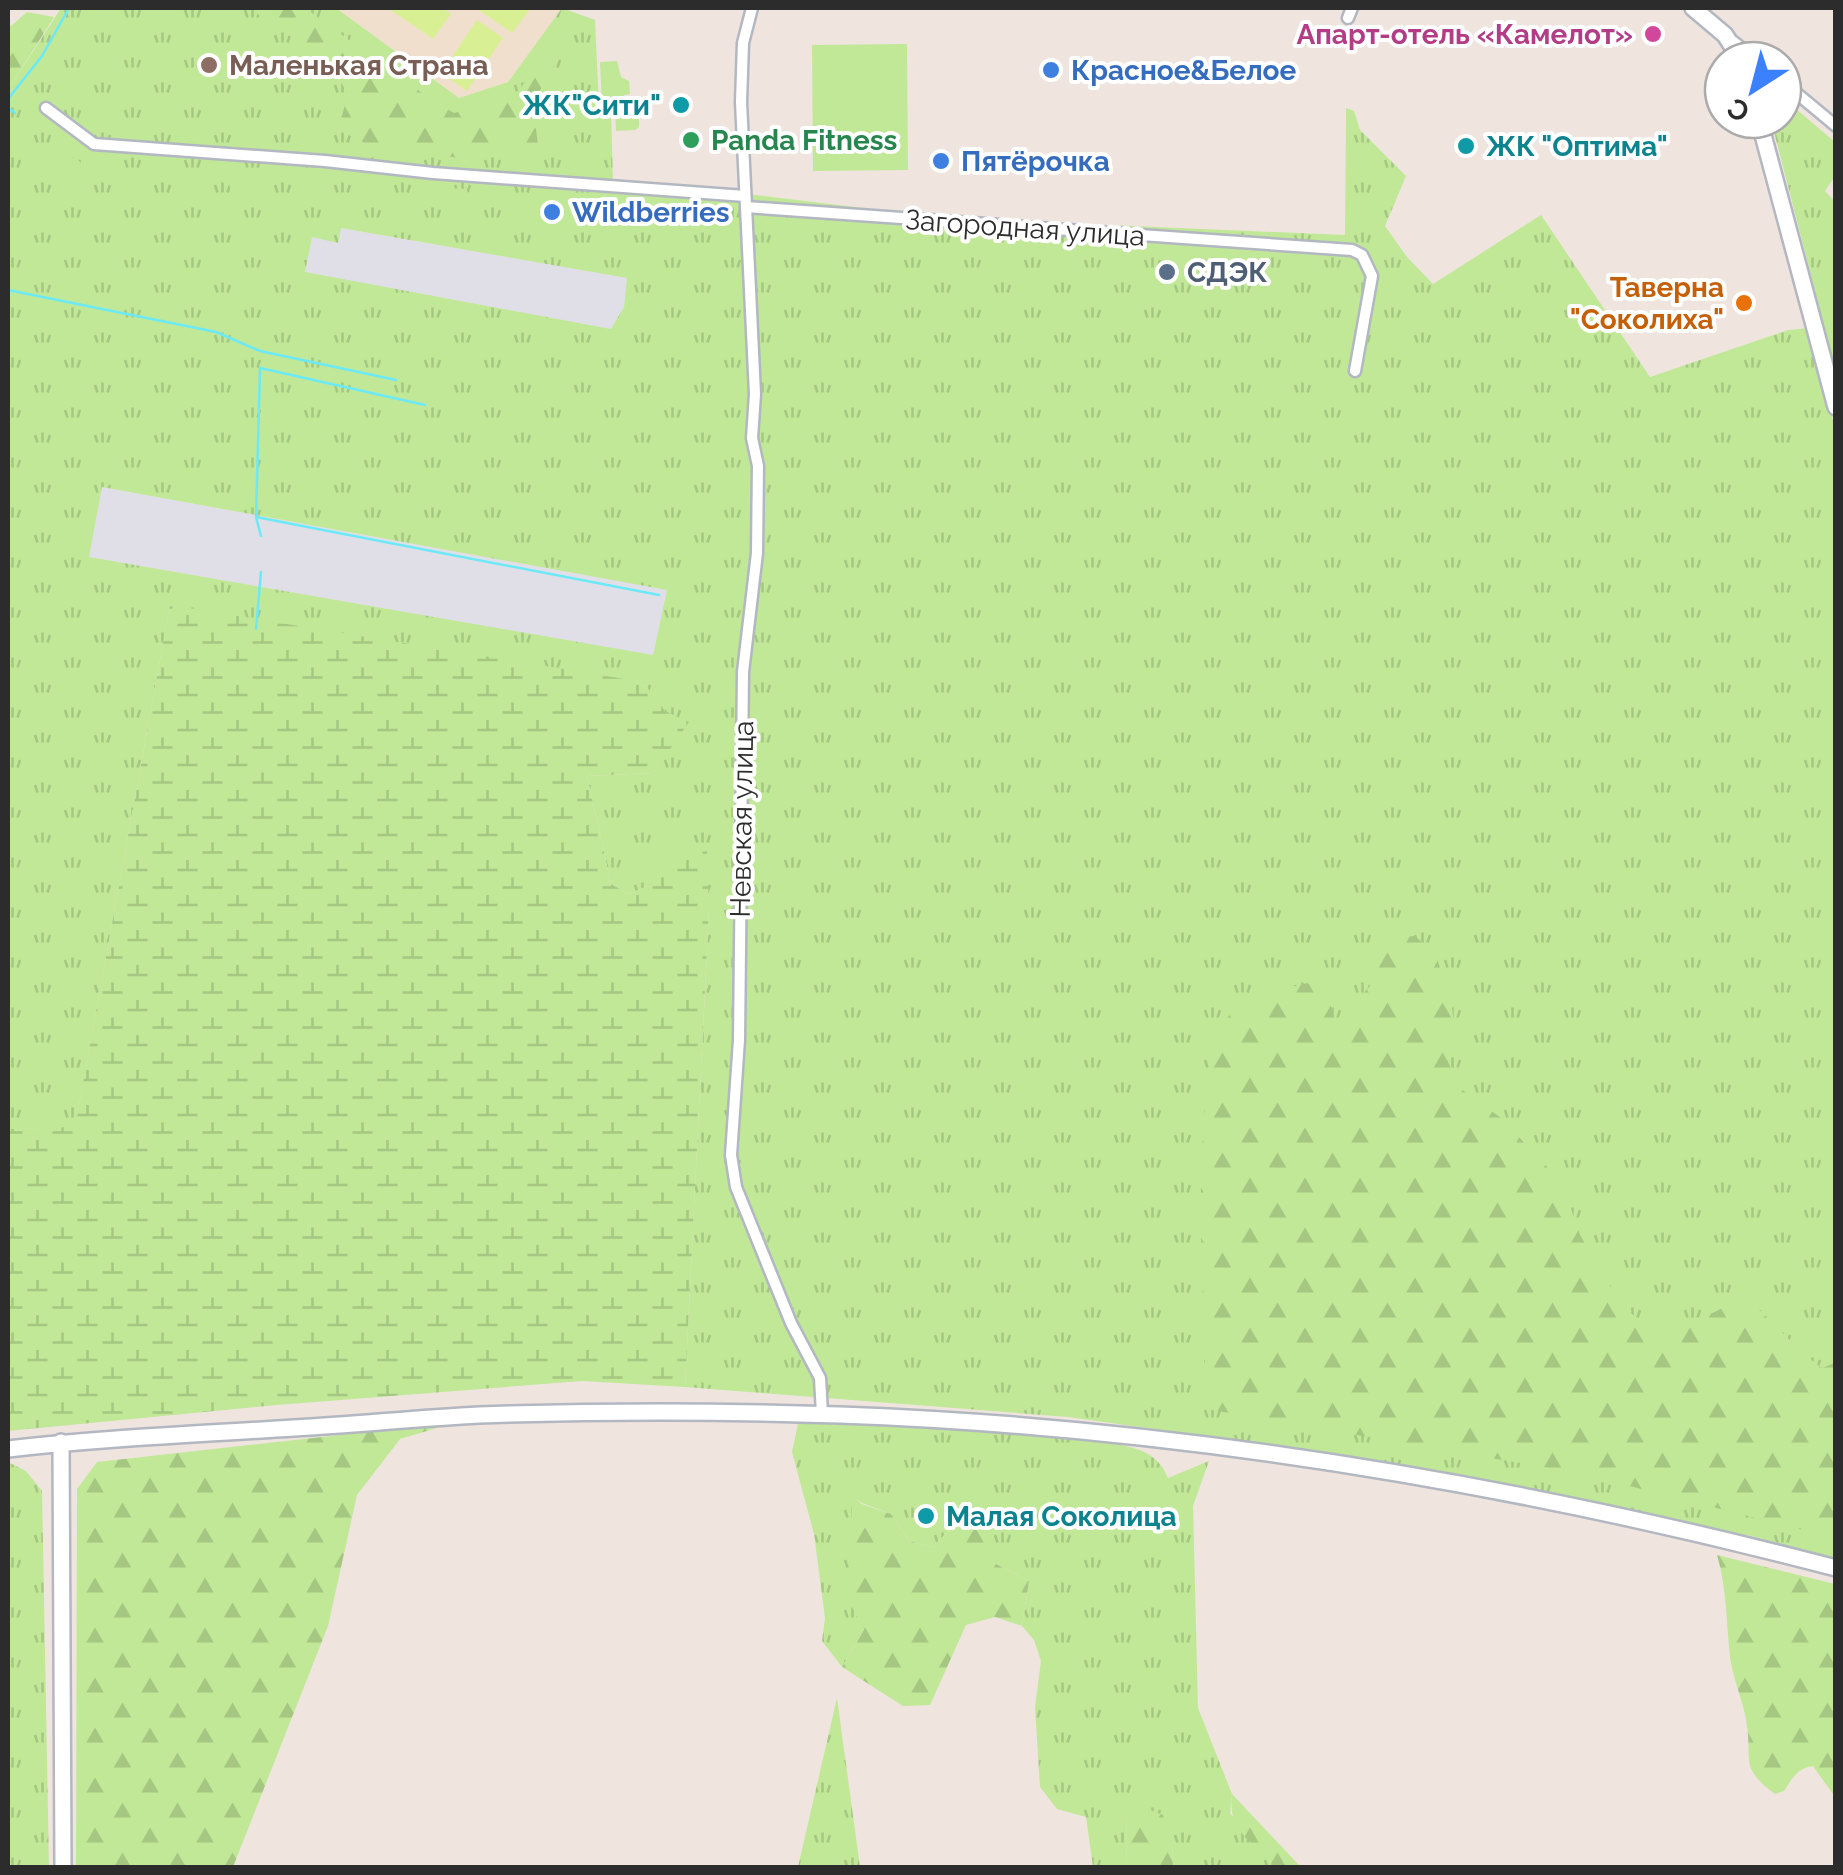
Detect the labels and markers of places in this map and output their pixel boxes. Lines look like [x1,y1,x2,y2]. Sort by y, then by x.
place label: Апарт-отель «Камелот» [1296,18,1633,51]
marker: Апарт-отель «Камелот» [1642,23,1664,45]
place label: Маленькая Страна [229,49,489,82]
marker: Маленькая Страна [198,54,220,76]
place label: Красное&Белое [1071,54,1297,87]
marker: Красное&Белое [1040,59,1062,81]
place label: ЖК"Сити" [522,89,661,122]
marker: ЖК"Сити" [670,94,692,116]
place label: Panda Fitness [711,124,897,157]
marker: Panda Fitness [680,129,702,151]
place label: ЖК "Оптима" [1486,130,1668,163]
marker: ЖК "Оптима" [1455,135,1477,157]
place label: Пятёрочка [961,145,1110,178]
marker: Пятёрочка [930,150,952,172]
place label: Wildberries [572,196,730,229]
marker: Wildberries [541,201,563,223]
place label: СДЭК [1187,256,1267,289]
marker: СДЭК [1156,261,1178,283]
place label: Таверна "Соколиха" [1570,271,1724,336]
marker: Таверна "Соколиха" [1733,292,1755,314]
place label: Малая Соколица [946,1500,1177,1533]
marker: Малая Соколица [915,1505,937,1527]

